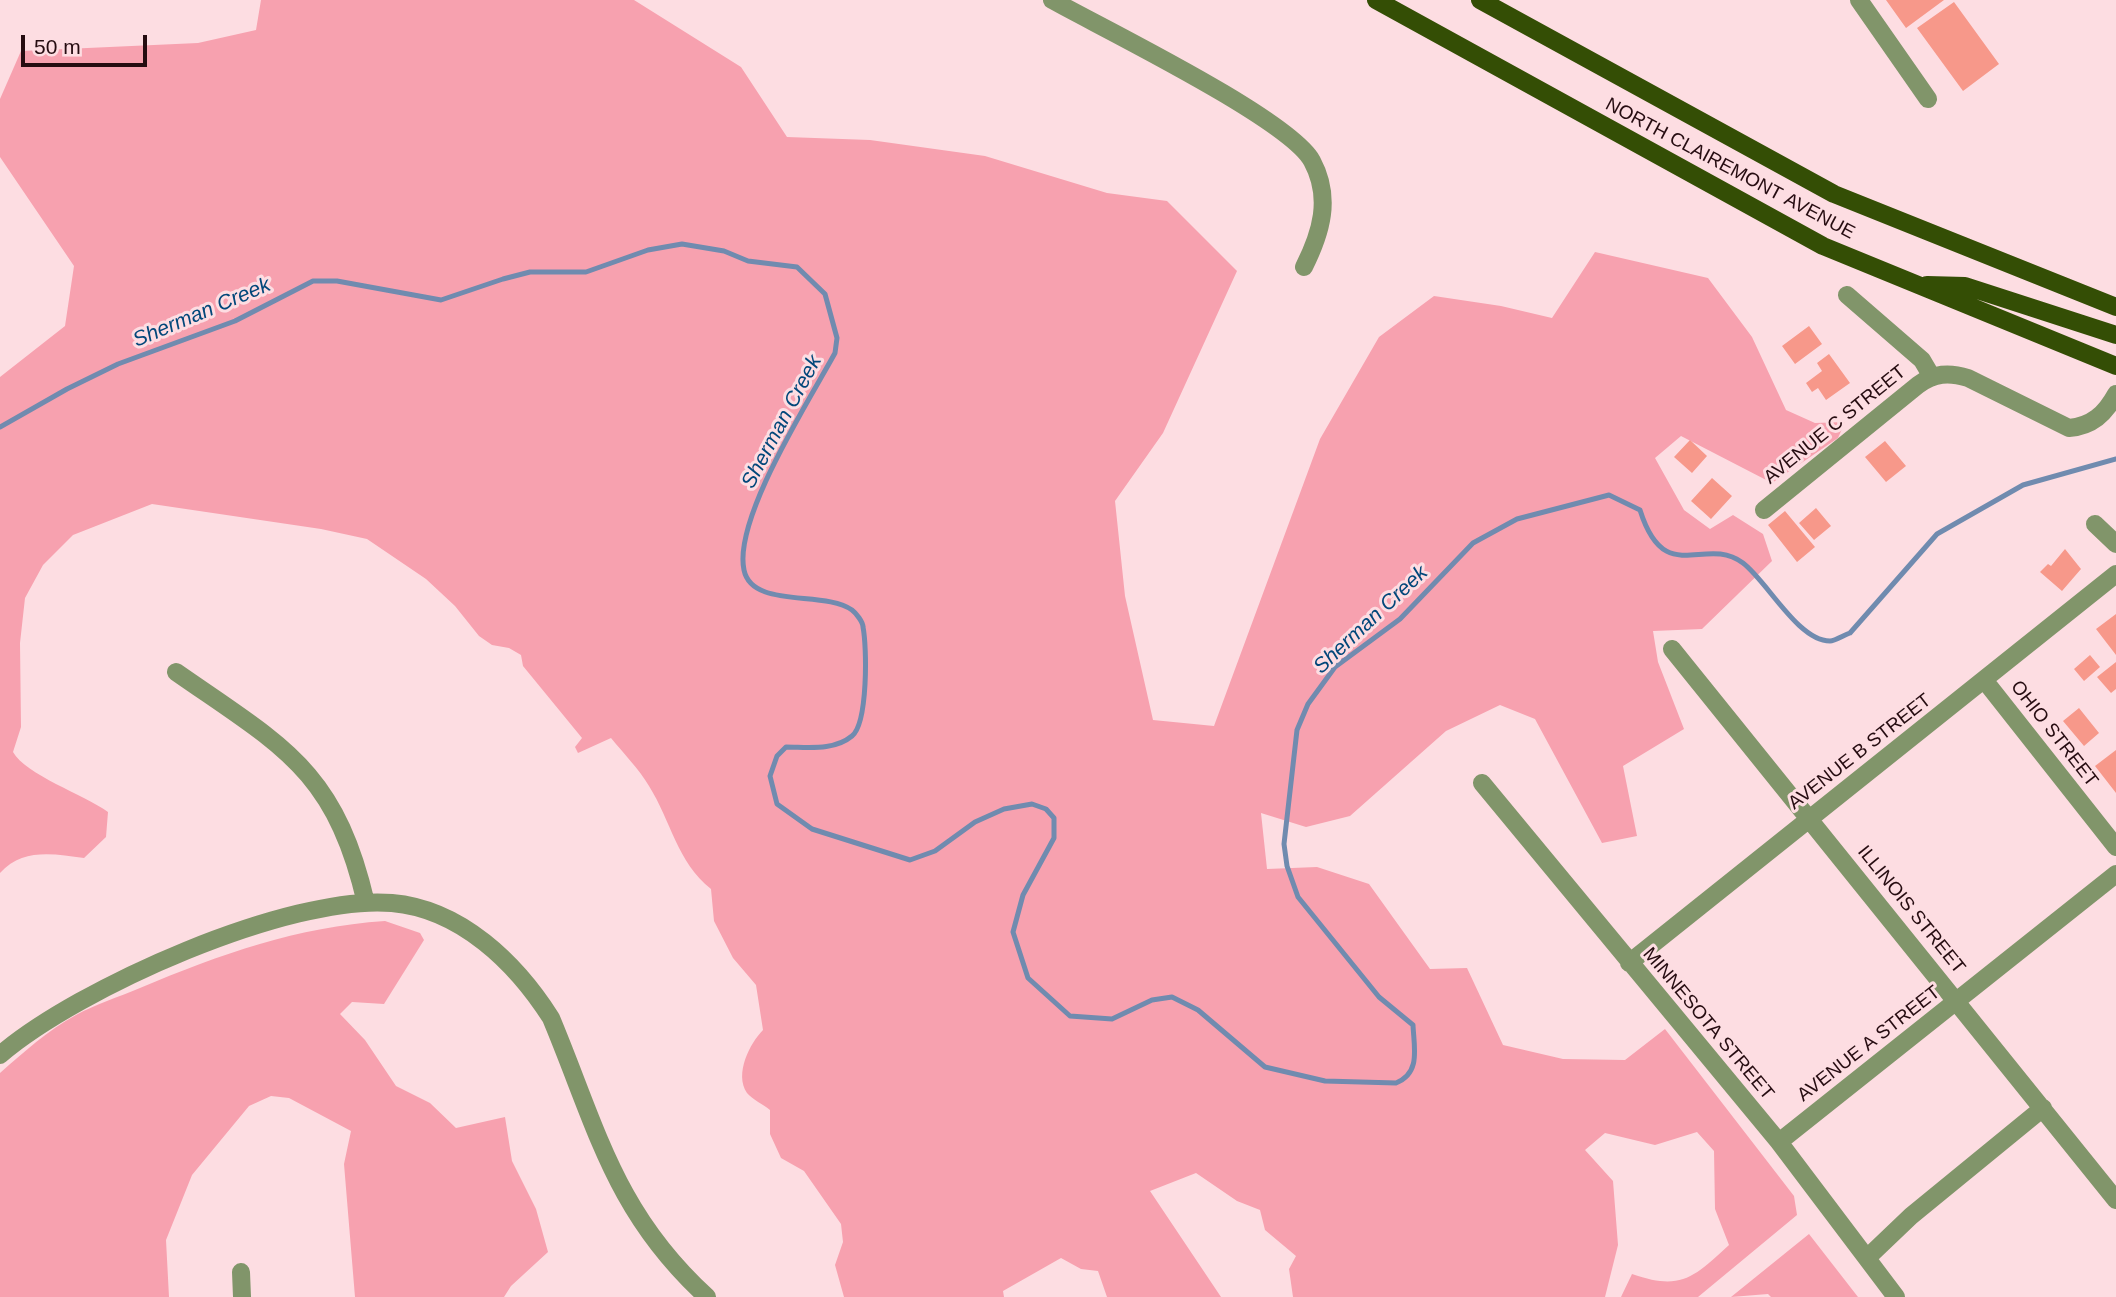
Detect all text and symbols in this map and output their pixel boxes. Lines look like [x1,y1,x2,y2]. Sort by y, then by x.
scale bar [24,21,150,65]
text: 50 m [34,35,81,58]
street label: NORTH CLAIREMONT AVENUE [1601,93,1859,245]
water label: Sherman Creek [129,273,275,353]
water label: Sherman Creek [736,351,828,493]
street label: AVENUE C STREET [1759,361,1911,489]
water label: Sherman Creek [1309,561,1433,679]
street label: OHIO STREET [2005,676,2103,792]
street label: AVENUE B STREET [1784,689,1936,815]
street label: ILLINOIS STREET [1852,841,1970,979]
street label: MINNESOTA STREET [1638,943,1778,1105]
street label: AVENUE A STREET [1793,981,1945,1107]

